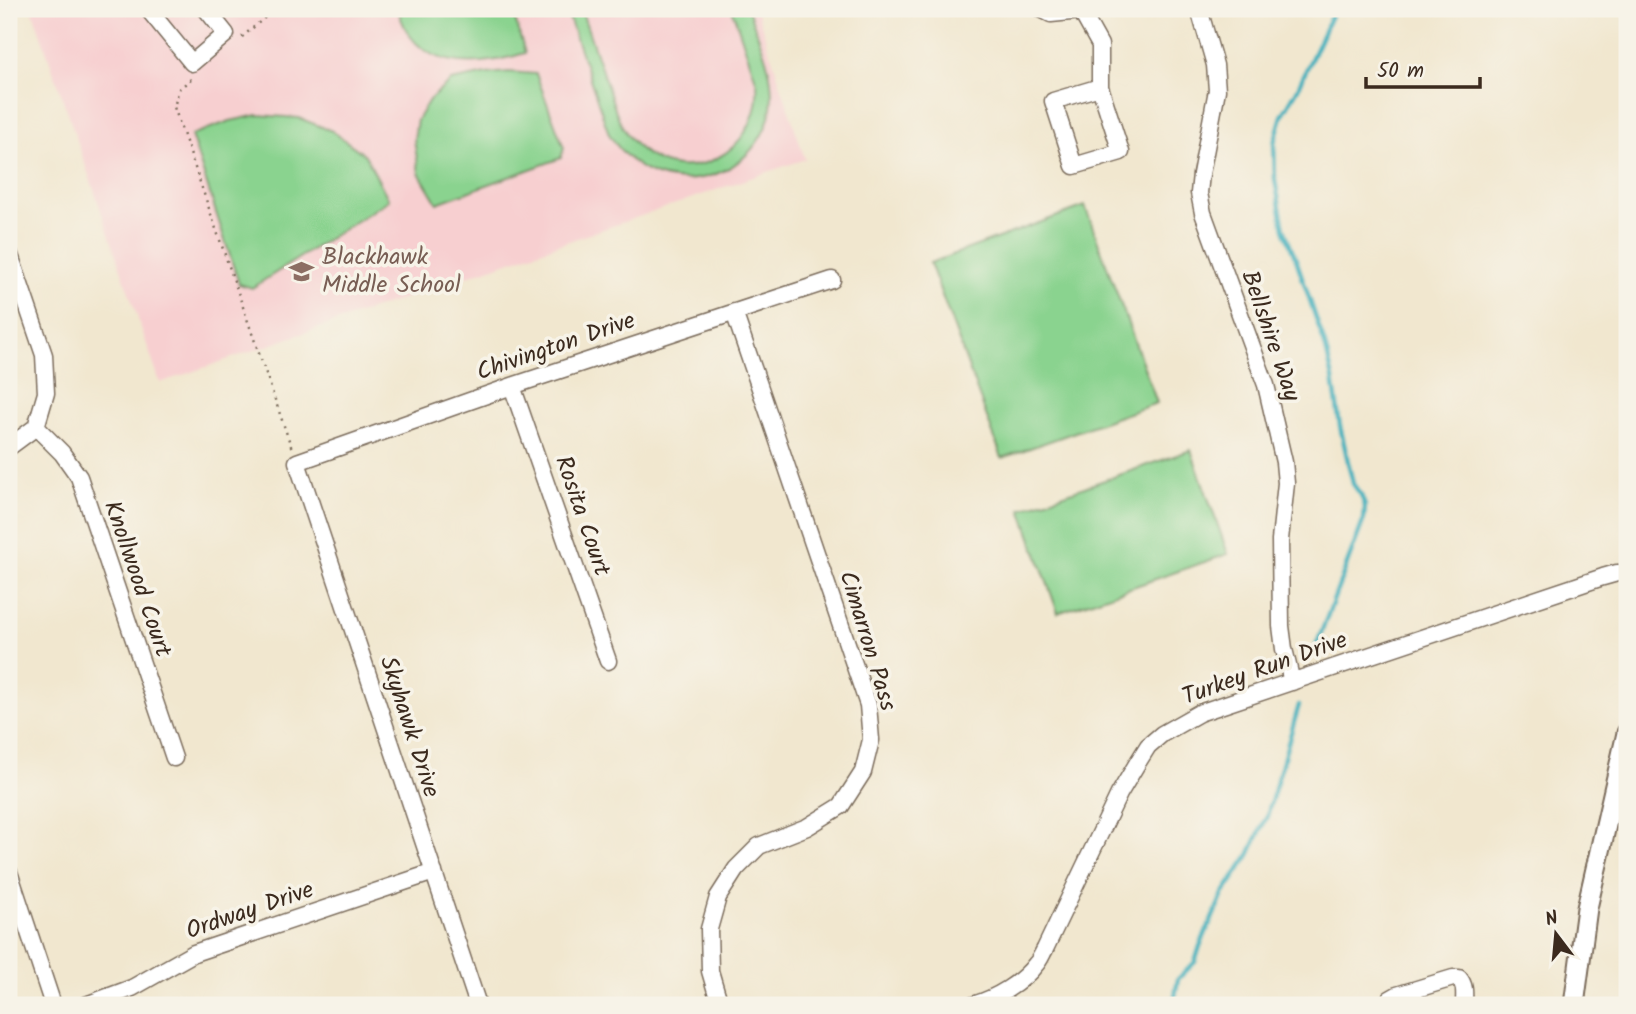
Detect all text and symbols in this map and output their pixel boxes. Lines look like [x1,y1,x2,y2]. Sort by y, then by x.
scale bar [1366,46,1480,90]
text: 50 m [1377,55,1424,88]
place label: Blackhawk Middle School [322,238,461,305]
school or university icon: Blackhawk Middle School [288,257,316,285]
street label: Bellshire Way [1229,265,1311,407]
street label: Chivington Drive [471,302,641,392]
street label: Rosita Court [543,451,621,582]
street label: Knollwood Court [92,496,182,663]
street label: Cimarron Pass [827,566,907,716]
street label: Turkey Run Drive [1177,621,1353,717]
street label: Skyhawk Drive [368,651,450,803]
street label: Ordway Drive [181,871,319,951]
north arrow [1520,898,1590,968]
text: N [1542,904,1562,936]

